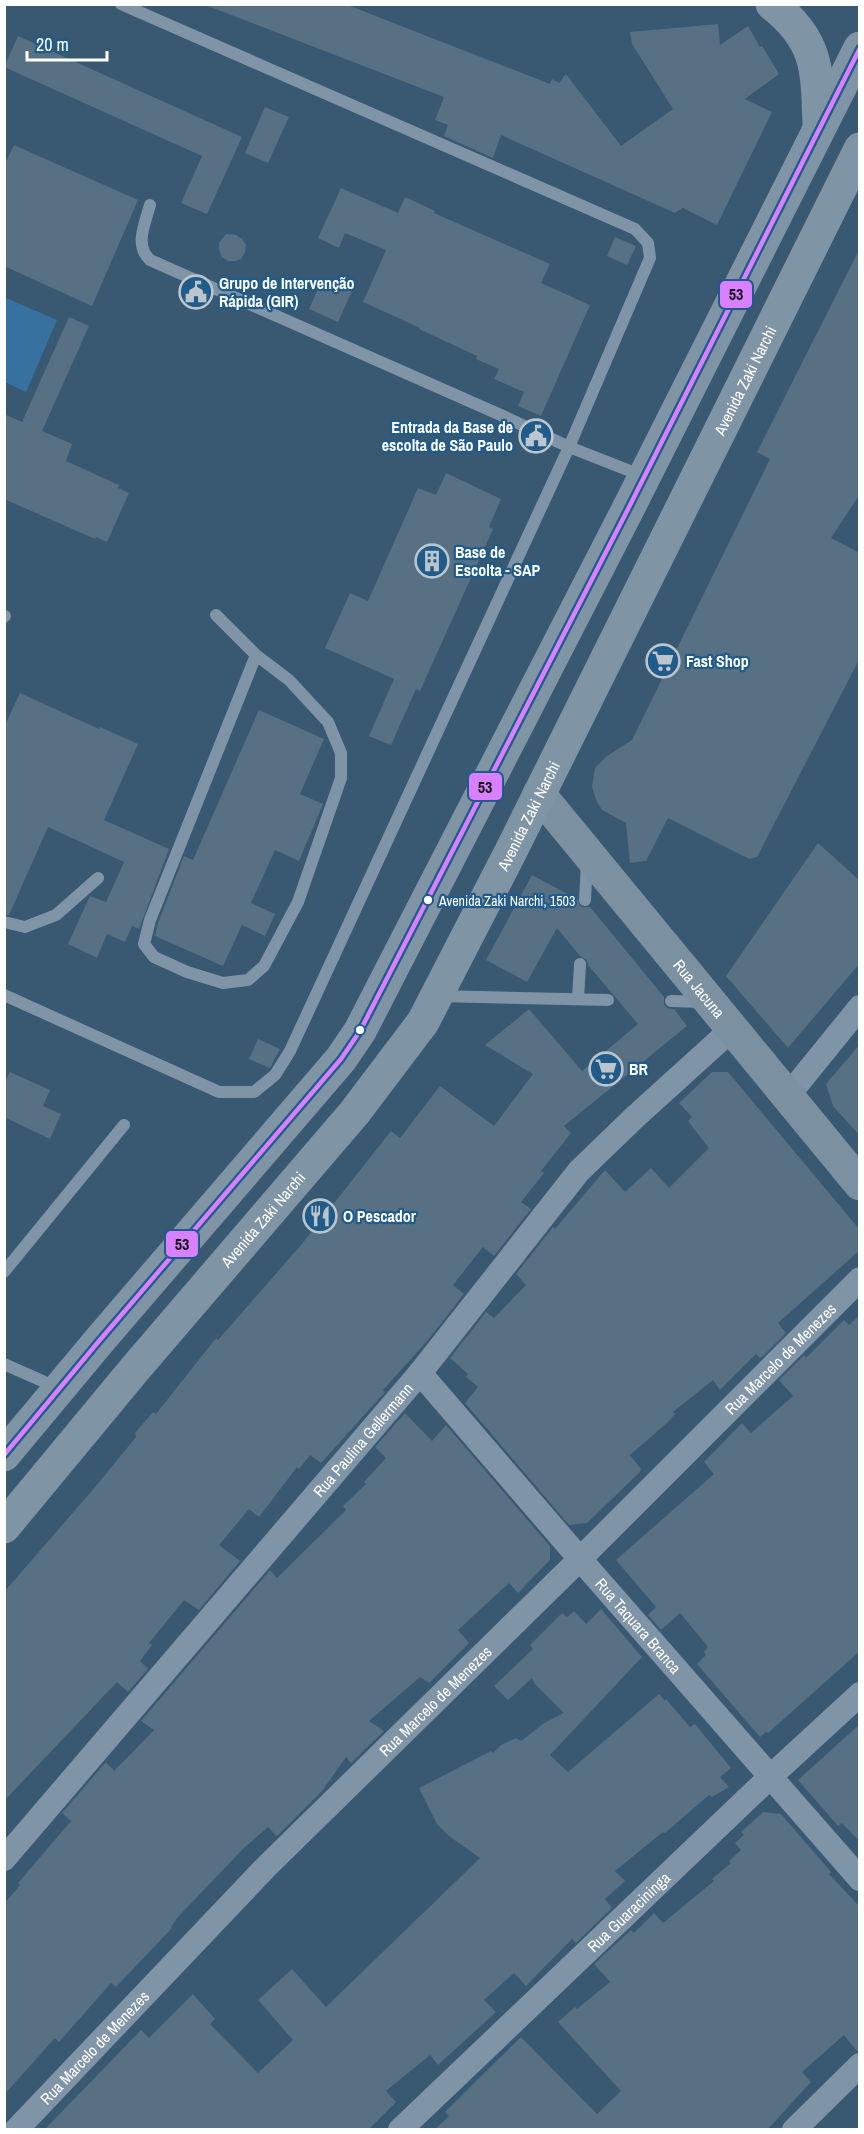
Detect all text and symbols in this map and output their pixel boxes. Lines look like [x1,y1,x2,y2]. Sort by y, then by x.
scale bar [27,24,106,62]
text: 20 m [36,32,69,57]
place label: Grupo de Intervenção Rápida (GIR) [219,272,355,312]
public building icon: Grupo de Intervenção Rápida (GIR) [178,274,214,310]
line badge: 53 [719,280,753,309]
text: 53 [729,283,743,305]
street label: Avenida Zaki Narchi [708,322,781,440]
place label: Entrada da Base de escolta de São Paulo [382,416,513,456]
public building icon: Entrada da Base de escolta de São Paulo [518,418,554,454]
place label: Base de Escolta - SAP [455,541,541,581]
building icon: Base de Escolta - SAP [414,543,450,579]
supermarket icon: Fast Shop [645,643,681,679]
place label: Fast Shop [686,650,749,672]
street label: Avenida Zaki Narchi [491,757,565,875]
line badge: 53 [468,772,503,801]
text: 53 [478,776,492,798]
place label: Avenida Zaki Narchi, 1503 [438,892,575,910]
marker: Avenida Zaki Narchi, 1503 [422,894,434,906]
street label: Rua Jacuna [668,955,730,1023]
unlabelled marker [354,1024,366,1036]
supermarket icon: BR [588,1051,624,1087]
place label: BR [629,1058,648,1080]
street label: Avenida Zaki Narchi [215,1167,310,1273]
restaurant icon: O Pescador [302,1198,338,1234]
place label: O Pescador [343,1205,417,1227]
line badge: 53 [165,1230,199,1258]
text: 53 [175,1233,189,1255]
street label: Rua Marcelo de Menezes [720,1298,841,1419]
street label: Rua Paulina Gellermann [308,1378,418,1501]
street label: Rua Taquara Branca [590,1573,687,1679]
street label: Rua Marcelo de Menezes [374,1641,496,1761]
street label: Rua Guaracininga [582,1866,676,1957]
street label: Rua Marcelo de Menezes [35,1986,154,2109]

